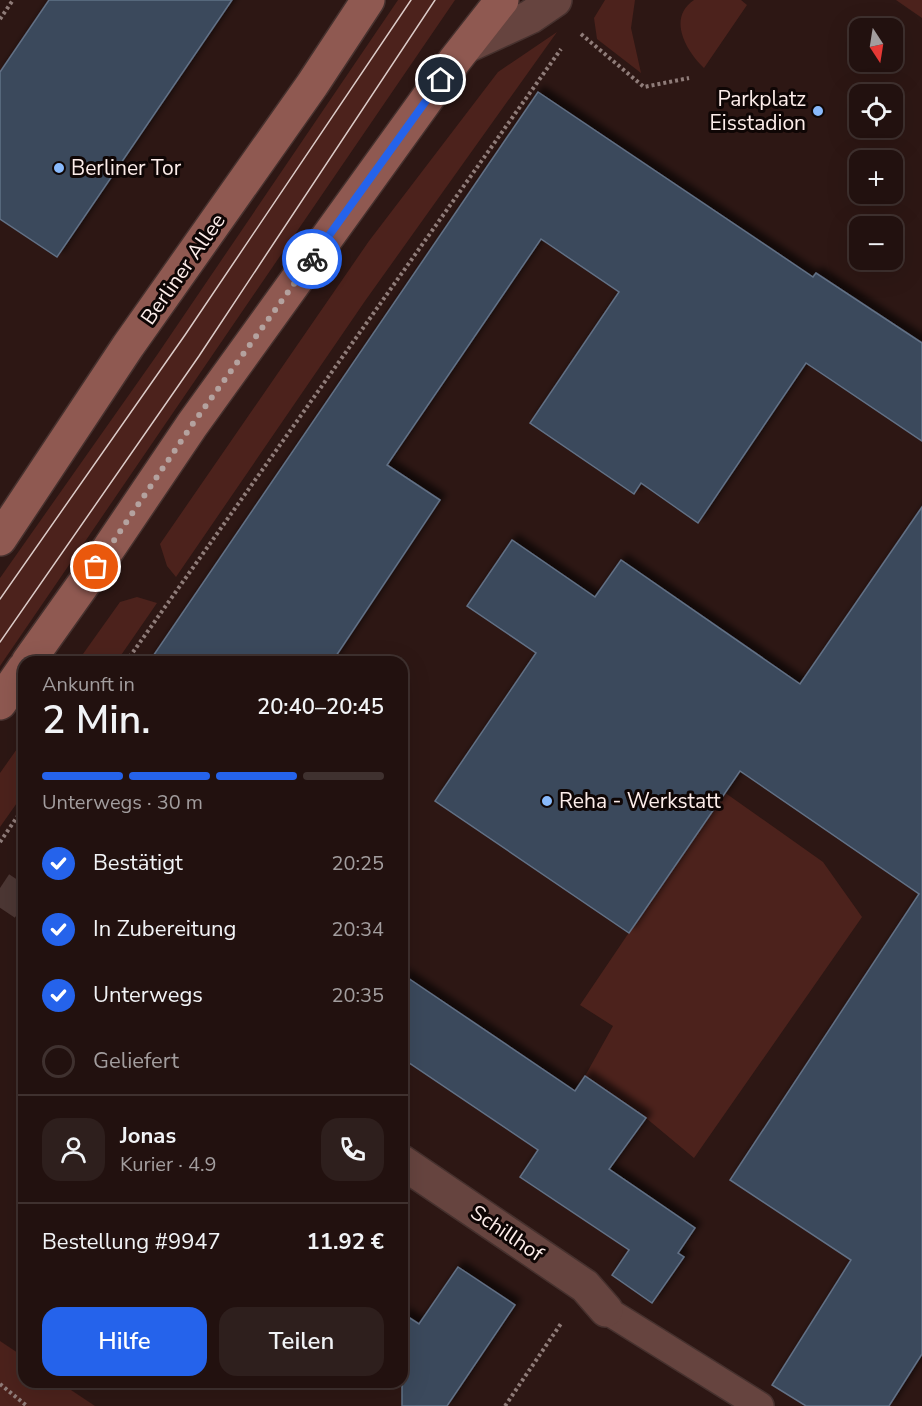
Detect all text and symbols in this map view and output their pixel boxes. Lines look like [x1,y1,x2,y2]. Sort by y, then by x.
north arrow [849,18,903,72]
map controls [849,18,903,270]
pin [415,54,466,105]
icon: home [424,63,457,96]
button: locate [849,84,903,138]
place label: Parkplatz Eisstadion [710,85,806,137]
marker: Parkplatz Eisstadion [811,104,825,118]
button: + [849,150,903,204]
place label: Berliner Tor [71,154,182,182]
marker: Berliner Tor [52,161,66,175]
street label: Berliner Allee [134,208,232,330]
button: − [849,216,903,270]
courier [282,229,342,289]
icon: bike [296,243,329,276]
pin [70,541,121,592]
icon: bag [79,550,112,583]
text: Ankunft in [42,671,135,698]
text: 20:40–20:45 [257,692,384,722]
text: 2 Min. [42,694,150,747]
place label: Reha - Werkstatt [559,787,721,815]
text: Unterwegs · 30 m [42,789,203,816]
marker: Reha - Werkstatt [540,794,554,808]
icon: check [42,847,75,880]
text: Bestätigt [93,848,183,878]
text: 20:25 [331,850,384,877]
icon: check [42,913,75,946]
text: In Zubereitung [93,914,236,944]
text: 20:34 [331,916,384,943]
icon: check [42,979,75,1012]
text: Unterwegs [93,980,203,1010]
text: 20:35 [331,982,384,1009]
text: Geliefert [93,1046,179,1076]
button: person [42,1118,105,1181]
button: phone [321,1118,384,1181]
text: Jonas [120,1121,176,1151]
text: Kurier · 4.9 [120,1151,217,1178]
street label: Schillhof [465,1198,550,1268]
text: Bestellung #9947 [42,1227,221,1257]
text: 11.92 € [307,1227,384,1257]
button: Hilfe [42,1307,207,1376]
button: Teilen [219,1307,384,1376]

